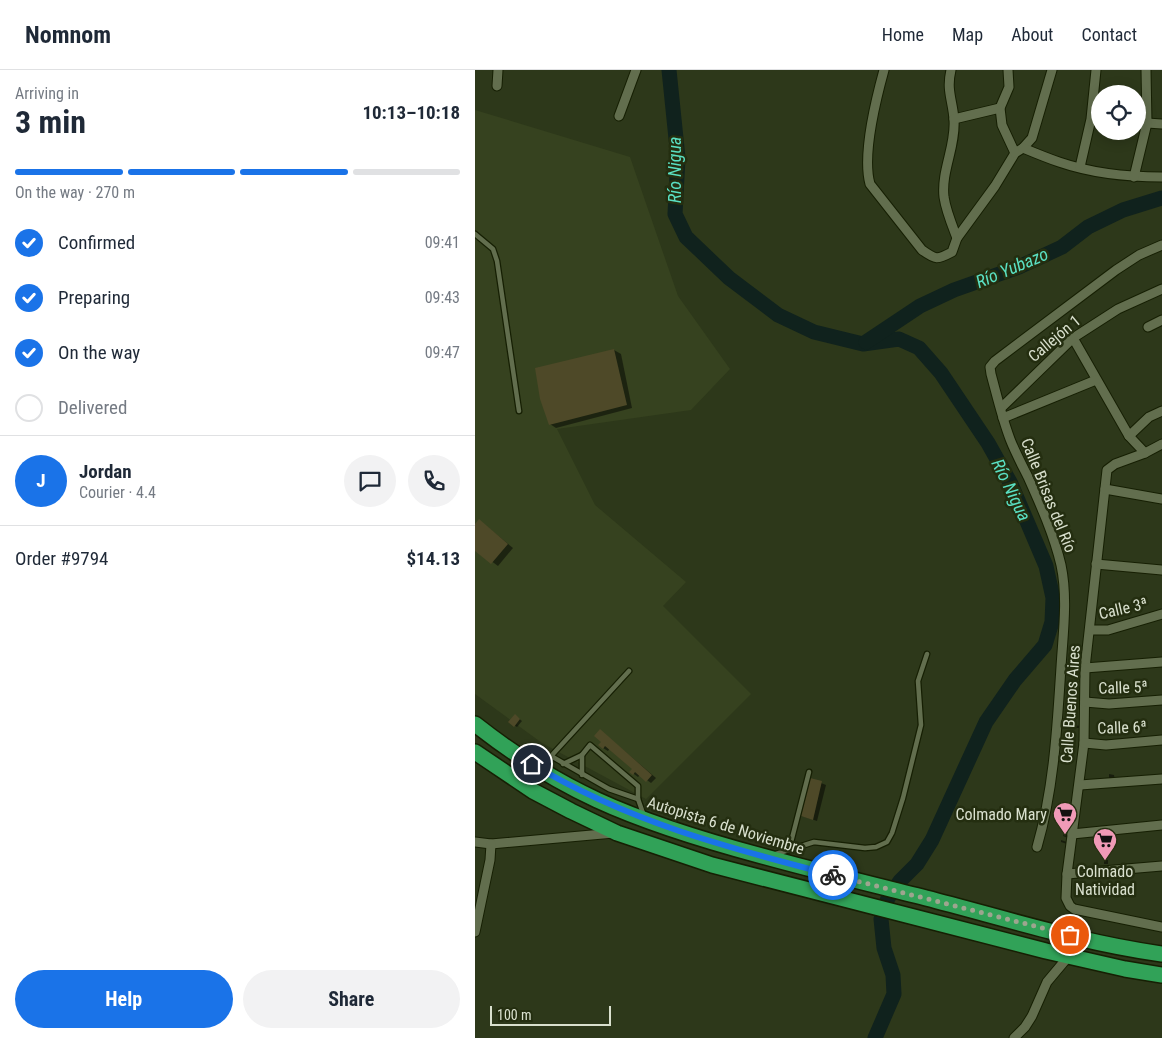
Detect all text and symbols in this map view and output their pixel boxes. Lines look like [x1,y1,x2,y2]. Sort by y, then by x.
text: Nomnom [25,21,111,49]
text: Home [882,24,924,45]
text: Map [952,24,983,45]
text: About [1011,24,1053,45]
text: Contact [1081,24,1137,45]
text: Arriving in [15,84,79,103]
map controls [1091,85,1146,140]
button: locate [1091,85,1146,140]
text: 10:13–10:18 [362,101,460,124]
text: 3 min [15,103,86,141]
water label: Río Nigua [664,137,685,203]
text: On the way · 270 m [15,183,135,202]
icon: check [15,229,43,257]
text: Confirmed [58,231,135,254]
text: 09:41 [425,233,460,252]
water label: Río Yubazo [972,243,1051,292]
icon: check [15,284,43,312]
text: Preparing [58,286,130,309]
text: 09:43 [425,288,460,307]
street label: Callejón 1 [1024,311,1084,366]
icon: check [15,339,43,367]
text: On the way [58,341,140,364]
text: 09:47 [425,343,460,362]
text: Delivered [58,396,127,419]
street label: Calle Brisas del Río [1017,435,1080,555]
button: chat [344,455,396,507]
button: phone [408,455,460,507]
water label: Río Nigua [987,455,1035,524]
text: Jordan [79,460,132,483]
text: J [36,469,46,492]
text: Courier · 4.4 [79,483,156,502]
text: Order #9794 [15,547,108,570]
text: $14.13 [406,547,460,570]
street label: Calle 3ª [1097,594,1149,623]
street label: Calle Buenos Aires [1057,644,1084,764]
street label: Calle 5ª [1098,677,1148,698]
street label: Calle 6ª [1097,717,1147,738]
pin [511,743,553,785]
icon: home [518,750,546,778]
street label: Autopista 6 de Noviembre [645,793,807,858]
supermarket icon: Colmado Mary [1052,801,1078,835]
place label: Colmado Mary [955,805,1047,824]
supermarket icon: Colmado Natividad [1092,827,1118,861]
courier [808,850,858,900]
icon: bike [819,861,847,889]
place label: Colmado Natividad [1075,862,1135,899]
pin [1049,914,1091,956]
icon: bag [1056,921,1084,949]
button: Help [15,970,233,1028]
button: Share [243,970,460,1028]
scale bar [490,1003,611,1026]
text: 100 m [497,1007,532,1023]

